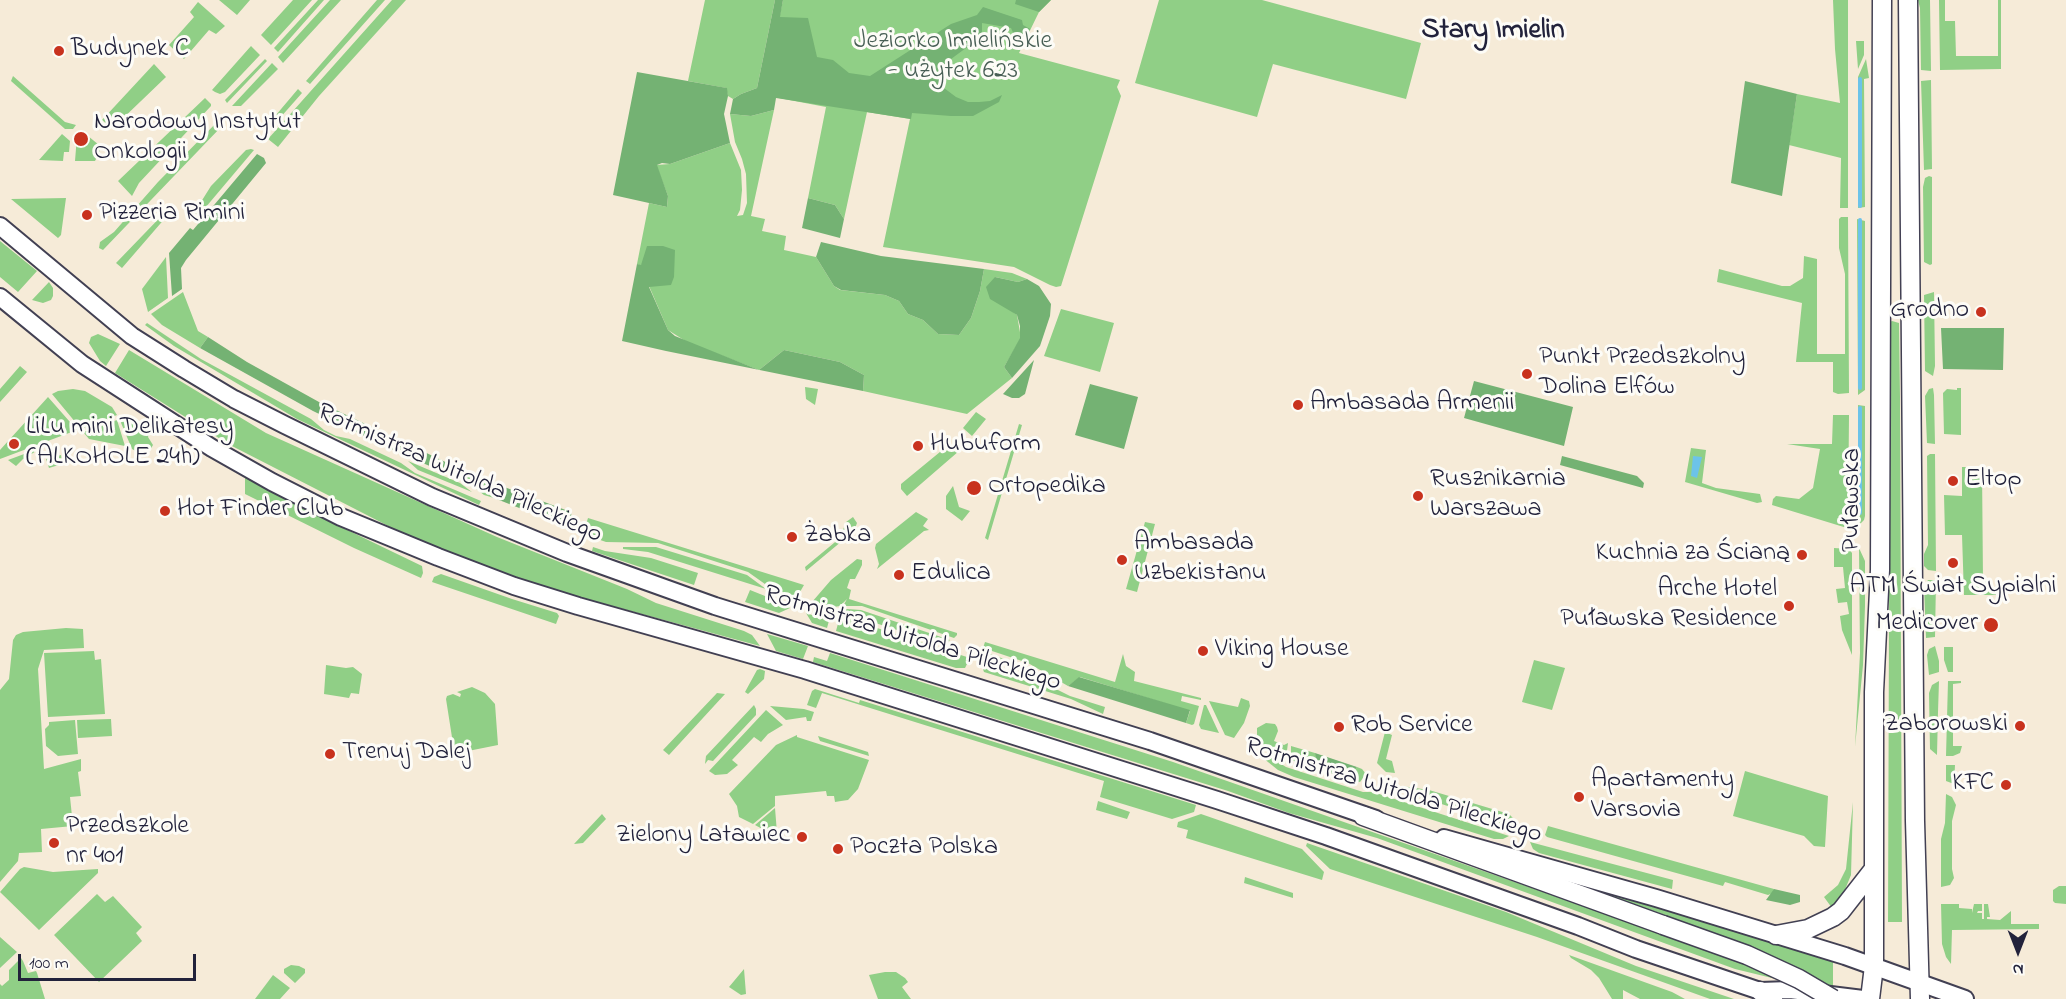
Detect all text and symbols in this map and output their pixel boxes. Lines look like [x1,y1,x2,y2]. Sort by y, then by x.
district label: Stary Imielin [1421,15,1565,49]
park label: Jeziorko Imielińskie - użytek 623 [854,27,1052,88]
place label: Budynek C [71,35,189,67]
marker: Budynek C [52,44,66,58]
place label: Narodowy Instytut Onkologii [94,108,301,170]
marker: Narodowy Instytut Onkologii [72,130,90,148]
place label: Pizzeria Rimini [99,199,245,231]
marker: Pizzeria Rimini [80,208,94,222]
place label: Grodno [1890,296,1969,328]
marker: Grodno [1974,305,1988,319]
place label: Punkt Przedszkolny Dolina Elfów [1539,343,1745,404]
marker: Punkt Przedszkolny Dolina Elfów [1520,367,1534,381]
place label: Ambasada Armenii [1310,389,1514,421]
street label: Rotmistrza Witolda Pileckiego [312,398,606,552]
marker: Ambasada Armenii [1291,398,1305,412]
place label: LiLu mini Delikatesy (ALKOHOLE 24h) [26,413,233,474]
place label: Hubuform [930,430,1041,462]
marker: LiLu mini Delikatesy (ALKOHOLE 24h) [7,437,21,451]
marker: Hubuform [911,439,925,453]
street label: Puławska [1838,448,1870,552]
place label: Rusznikarnia Warszawa [1430,465,1566,526]
place label: Eltop [1965,465,2022,497]
place label: Ortopedika [988,472,1106,504]
marker: Eltop [1946,474,1960,488]
marker: Ortopedika [965,479,983,497]
marker: Rusznikarnia Warszawa [1411,489,1425,503]
place label: Hot Finder Club [177,495,343,527]
marker: Hot Finder Club [158,504,172,518]
place label: Żabka [804,521,871,553]
place label: Ambasada Uzbekistanu [1134,529,1266,590]
marker: Żabka [785,530,799,544]
place label: Kuchnia za Ścianą [1595,539,1790,571]
marker: Kuchnia za Ścianą [1795,548,1809,562]
marker: Ambasada Uzbekistanu [1115,553,1129,567]
marker: ATM Świat Sypialni [1946,556,1960,570]
place label: Edulica [911,559,991,591]
marker: Edulica [892,568,906,582]
place label: ATM Świat Sypialni [1850,572,2056,604]
place label: Arche Hotel Puławska Residence [1560,575,1777,636]
street label: Rotmistrza Witolda Pileckiego [760,580,1064,700]
marker: Arche Hotel Puławska Residence [1782,599,1796,613]
place label: Medicover [1876,609,1978,641]
marker: Medicover [1982,616,2000,634]
place label: Viking House [1215,635,1349,667]
marker: Viking House [1196,644,1210,658]
place label: Zaborowski [1884,710,2008,742]
place label: Rob Service [1351,711,1473,743]
marker: Zaborowski [2013,719,2027,733]
marker: Rob Service [1332,720,1346,734]
street label: Rotmistrza Witolda Pileckiego [1241,732,1545,852]
place label: Trenuj Dalej [342,738,470,770]
marker: Trenuj Dalej [323,747,337,761]
place label: Apartamenty Varsovia [1591,766,1734,828]
place label: KFC [1952,769,1994,801]
marker: KFC [1999,778,2013,792]
marker: Apartamenty Varsovia [1572,790,1586,804]
place label: Przedszkole nr 401 [66,812,189,874]
place label: Zielony Latawiec [616,821,790,853]
marker: Zielony Latawiec [795,830,809,844]
place label: Poczta Polska [850,833,998,865]
marker: Przedszkole nr 401 [47,836,61,850]
marker: Poczta Polska [831,842,845,856]
north arrow [1988,921,2048,981]
scale bar [21,942,200,980]
text: 100 m [29,951,69,977]
text: N [2013,957,2023,981]

